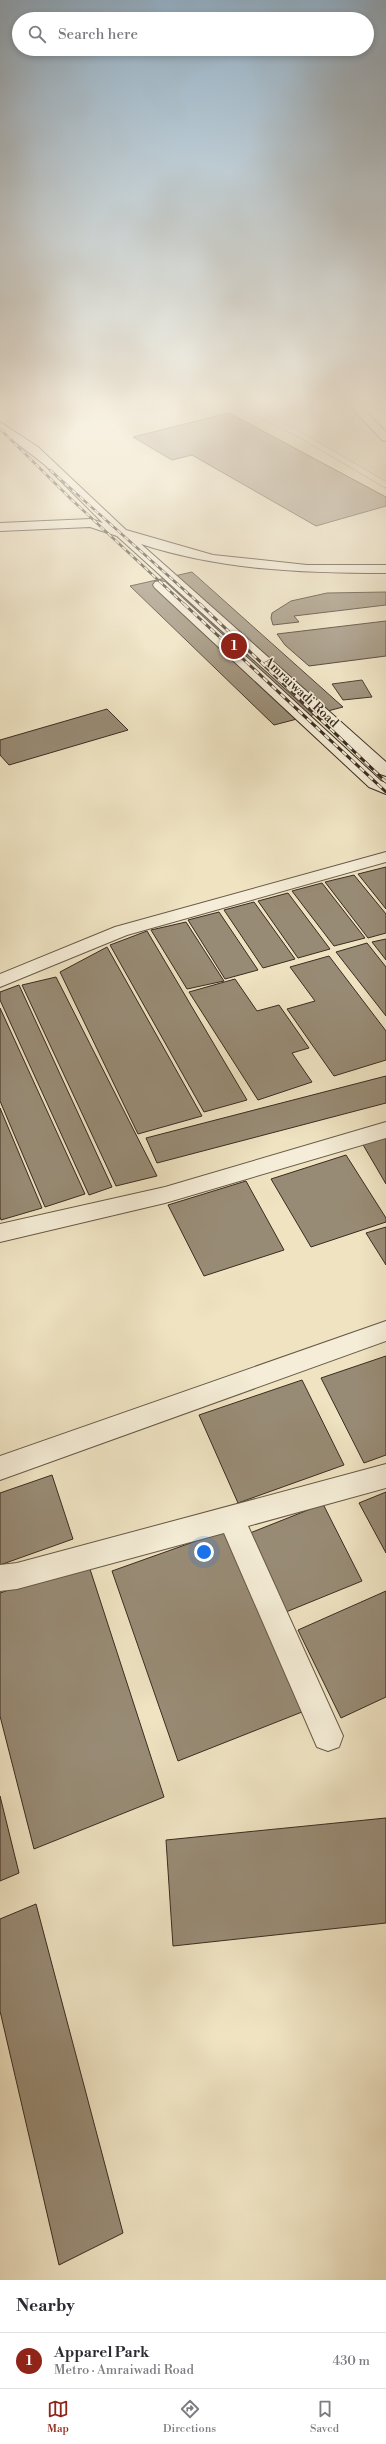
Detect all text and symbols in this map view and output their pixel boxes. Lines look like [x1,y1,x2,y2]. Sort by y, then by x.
search box [12,12,374,56]
icon: search [26,23,48,45]
text: Search here [58,25,138,44]
pin: 1 [221,631,247,661]
street label: Amraiwadi Road [259,652,342,731]
your location [194,1542,214,1562]
text: Nearby [16,2295,75,2317]
text: Apparel Park [54,2343,149,2362]
text: 1 [26,2353,32,2369]
text: 430 m [332,2353,370,2369]
text: Metro · Amraiwadi Road [54,2362,194,2378]
tab: Map [47,2398,69,2436]
tab: Directions [163,2398,216,2436]
tab: Saved [310,2398,339,2436]

